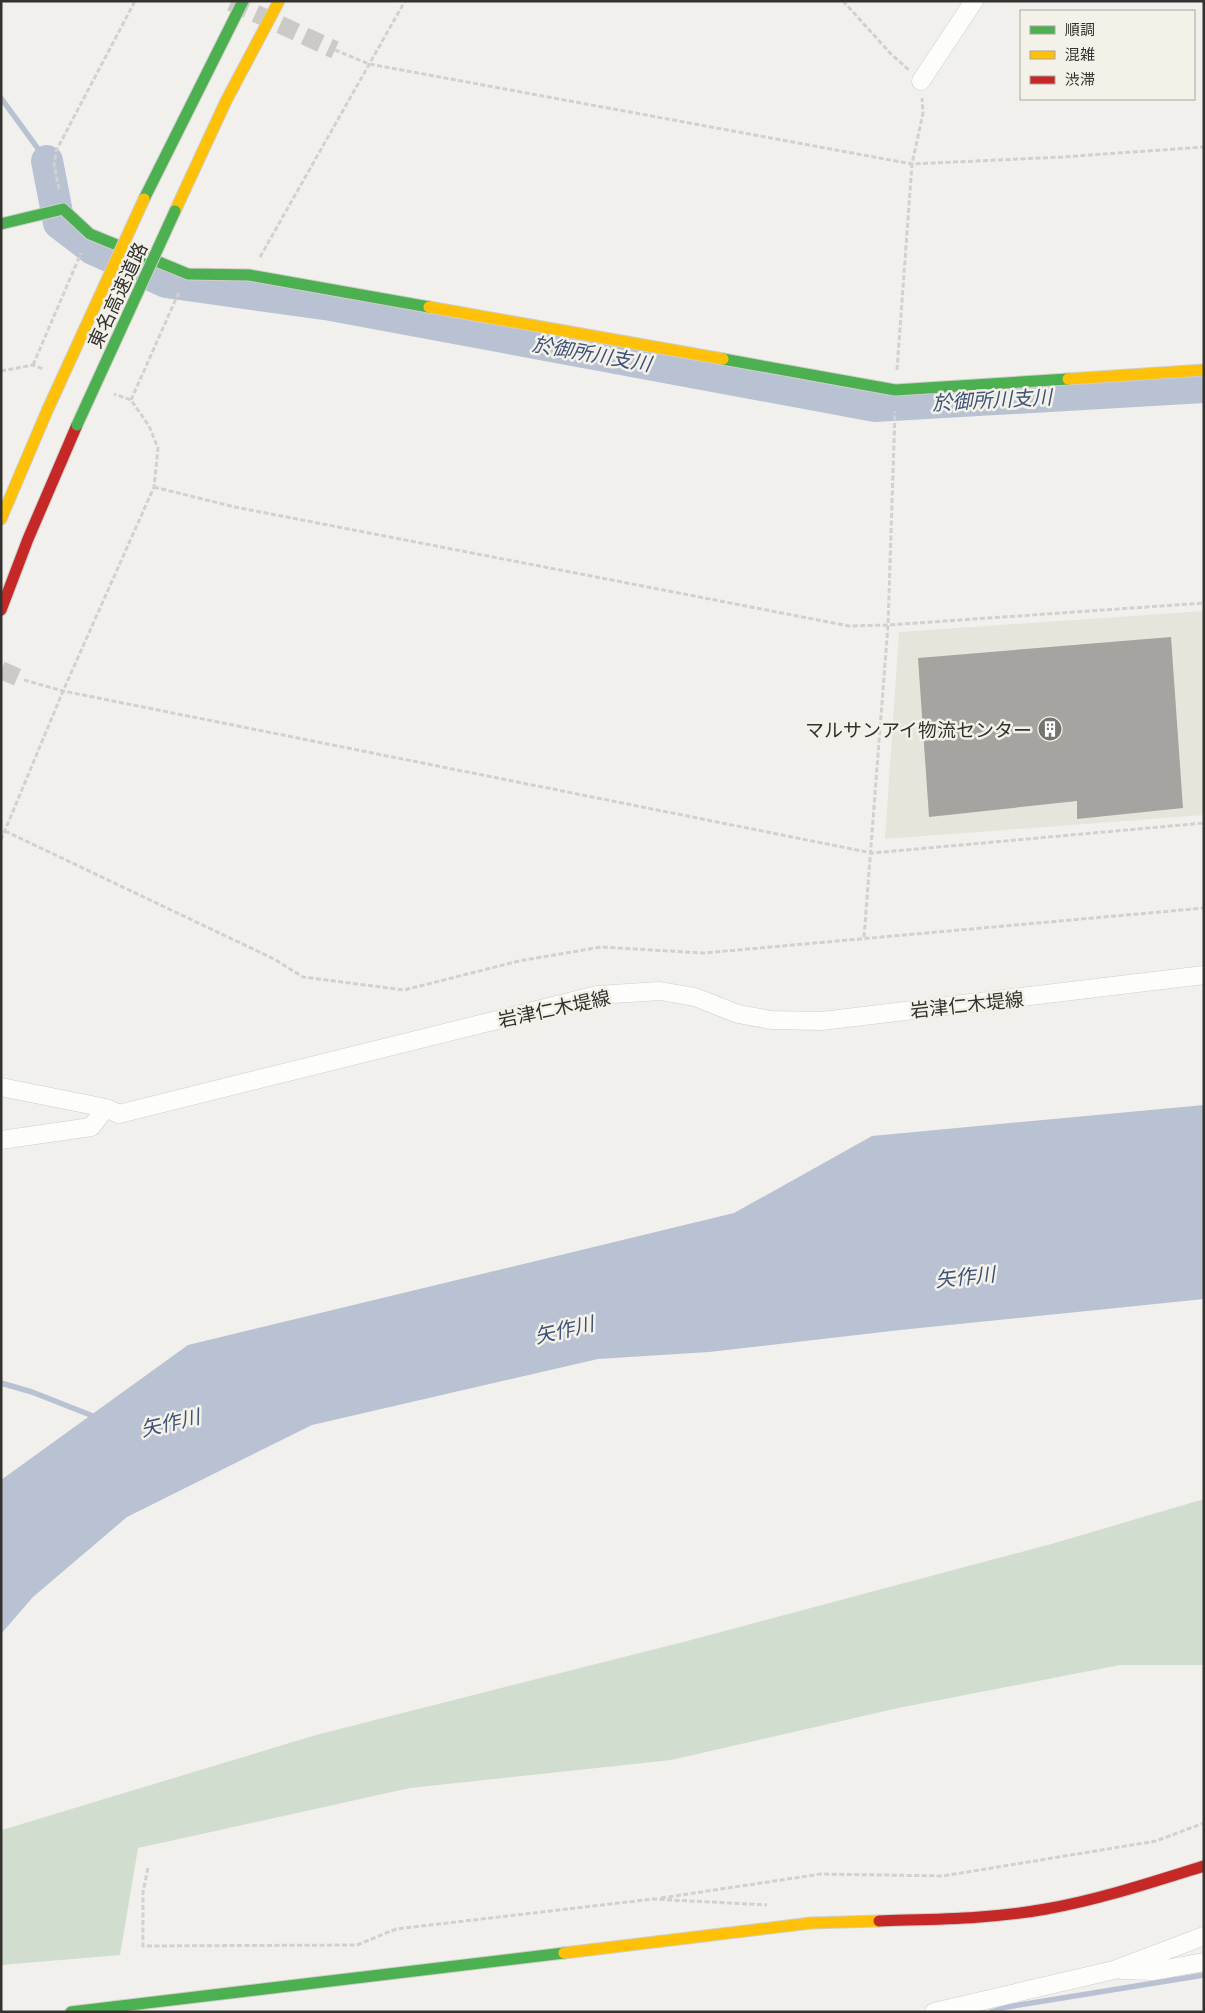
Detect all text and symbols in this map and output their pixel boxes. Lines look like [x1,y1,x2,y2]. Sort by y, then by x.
legend [1020,10,1195,100]
text: 順調 [1065,20,1095,38]
text: 混雑 [1065,45,1095,63]
text: 渋滞 [1065,70,1095,88]
street label: 東名高速道路 [82,238,152,352]
water label: 於御所川支川 [531,331,655,376]
water label: 於御所川支川 [931,384,1055,414]
building icon: マルサンアイ物流センター [1037,716,1063,742]
place label: マルサンアイ物流センター [805,718,1032,741]
street label: 岩津仁木堤線 [496,985,612,1031]
street label: 岩津仁木堤線 [909,987,1025,1021]
water label: 矢作川 [934,1261,998,1291]
water label: 矢作川 [532,1310,598,1347]
water label: 矢作川 [138,1403,204,1440]

